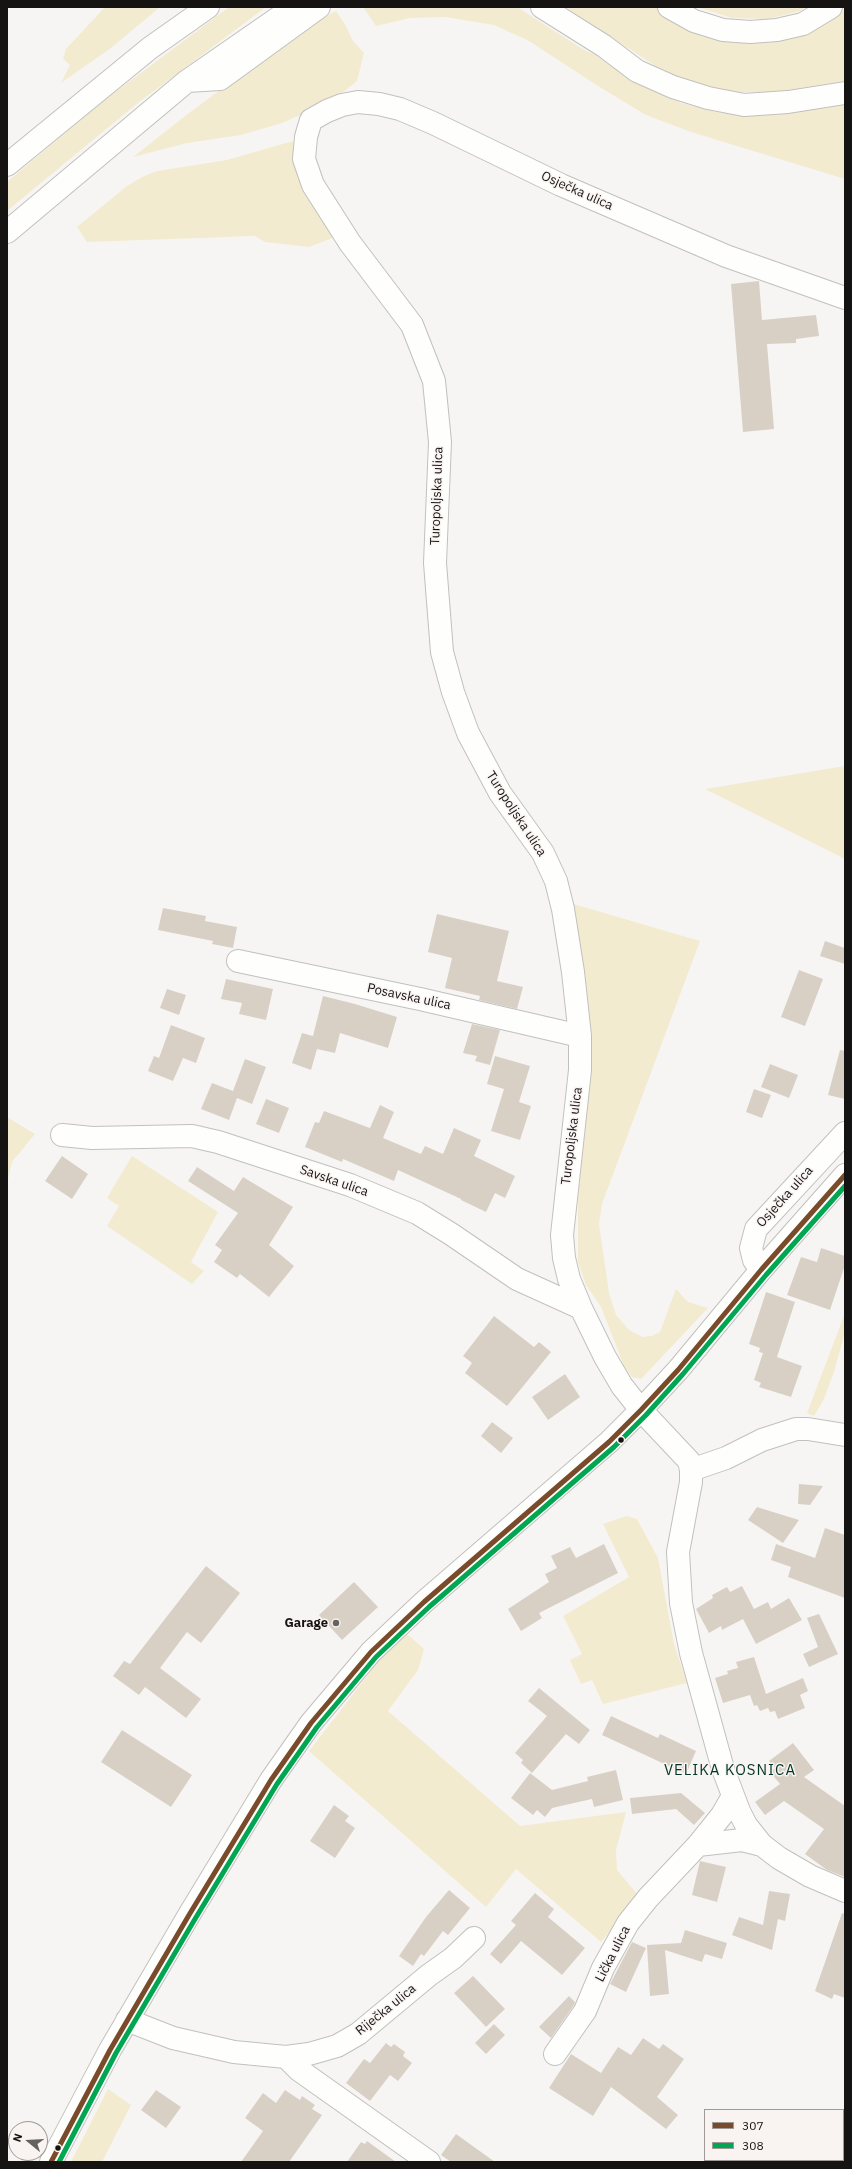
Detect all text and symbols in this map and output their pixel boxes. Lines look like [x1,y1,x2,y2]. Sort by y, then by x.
street label: Osječka ulica [539,168,615,214]
street label: Turopoljska ulica [427,446,447,546]
street label: Turopoljska ulica [483,768,549,860]
street label: Posavska ulica [366,981,452,1013]
street label: Turopoljska ulica [558,1086,586,1186]
street label: Savska ulica [298,1162,370,1200]
street label: Osječka ulica [753,1163,817,1231]
unlabelled marker [616,1435,626,1445]
place label: Garage [284,1615,328,1631]
marker: Garage [331,1618,341,1628]
district label: VELIKA KOSNICA [664,1762,796,1780]
street label: Lička ulica [592,1923,634,1985]
street label: Riječka ulica [353,1981,419,2039]
legend [704,2109,844,2161]
text: 307 [742,2118,764,2133]
north arrow [8,2121,48,2161]
text: N [10,2132,25,2144]
text: 308 [742,2138,764,2153]
unlabelled marker [53,2143,63,2153]

